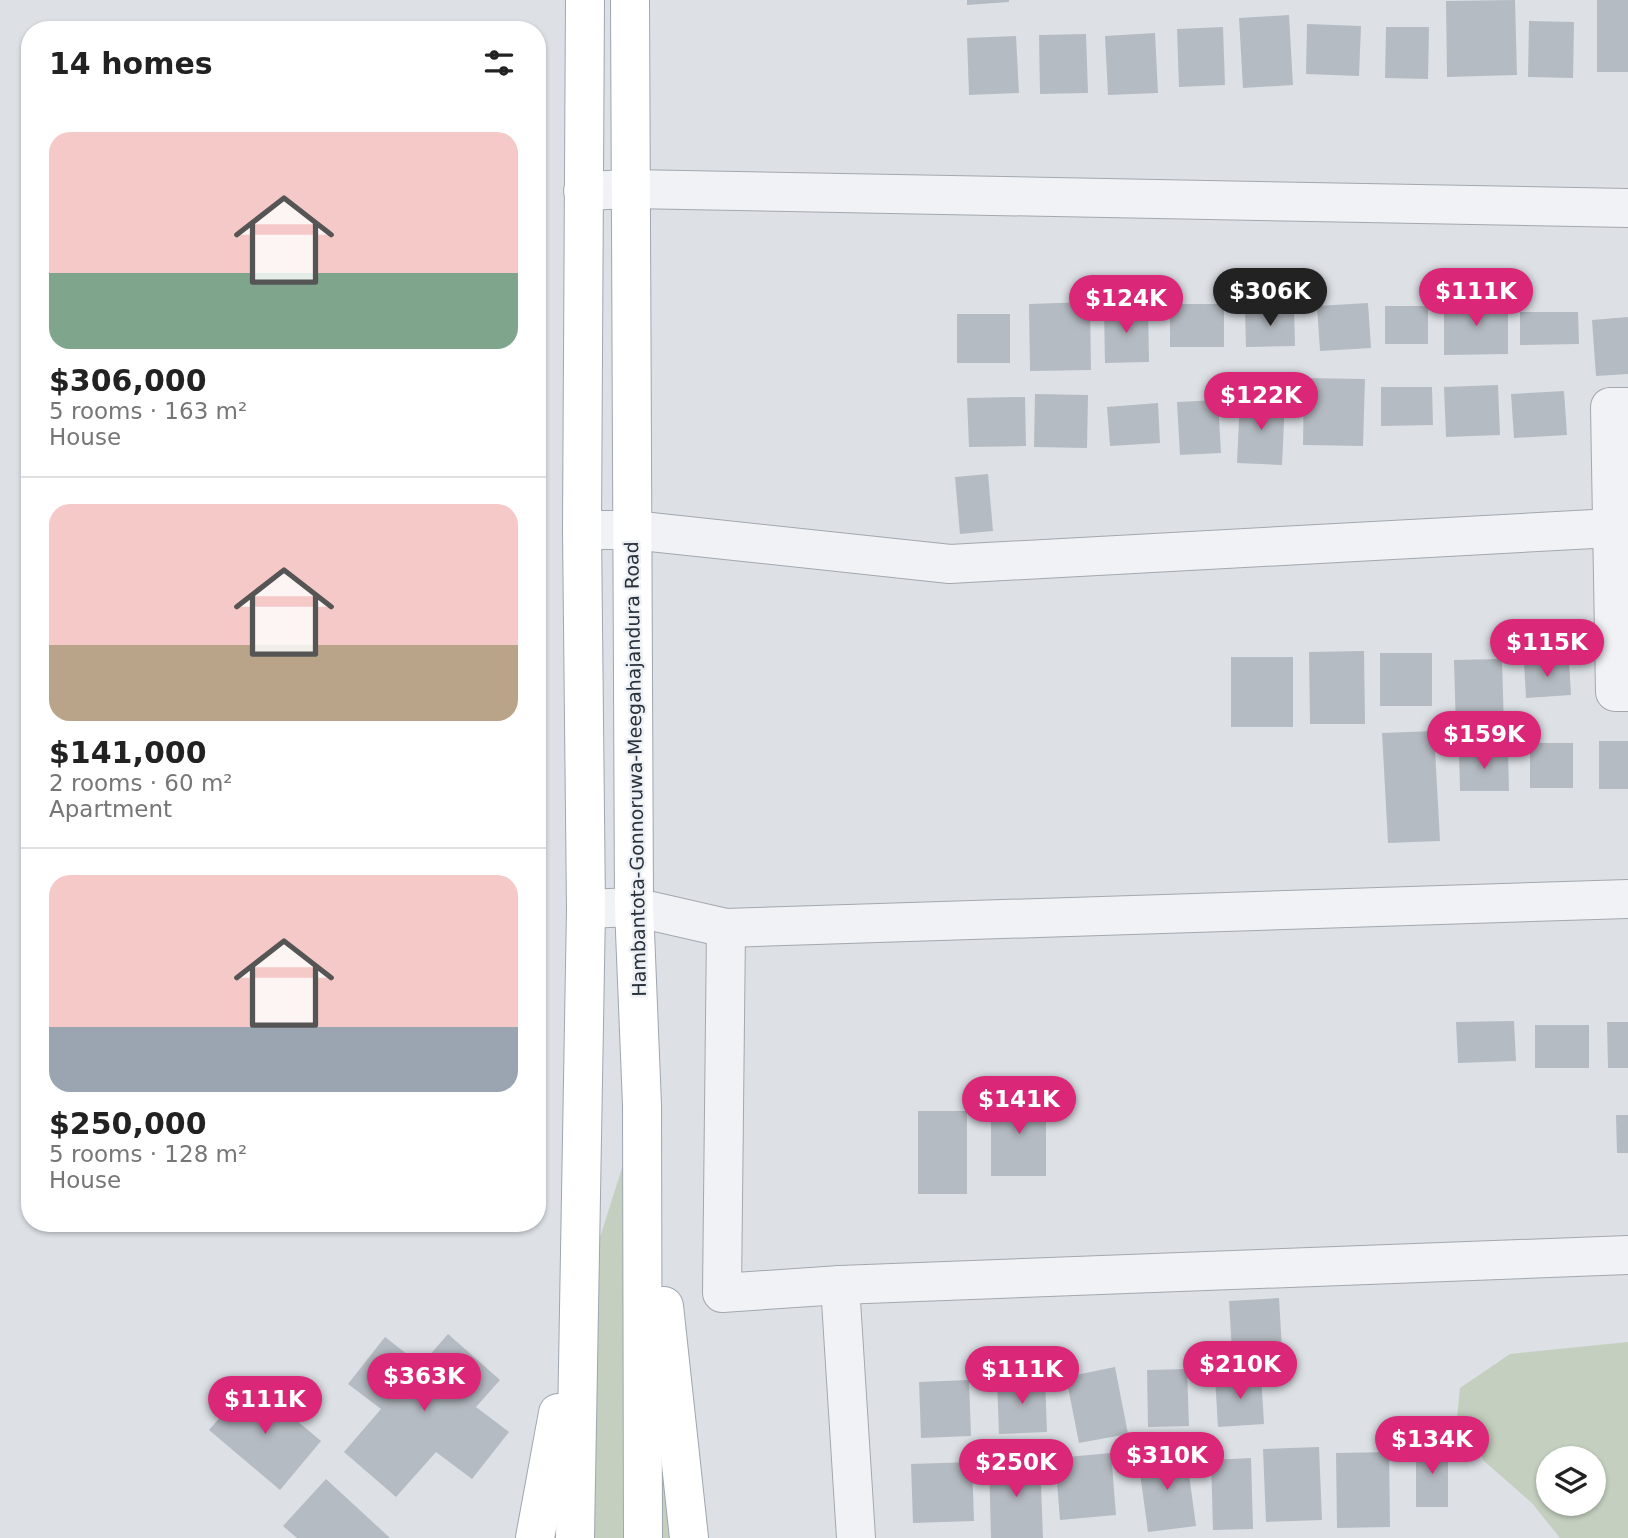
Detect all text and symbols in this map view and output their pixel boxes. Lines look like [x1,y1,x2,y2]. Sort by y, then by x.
icon: filters [480,44,518,82]
text: 14 homes [49,46,213,81]
icon: home [221,177,347,303]
pin: $306K [1221,268,1319,328]
pin: $111K [1427,268,1525,328]
pin: $124K [1077,276,1175,335]
text: $306K [1229,278,1311,304]
text: $111K [1435,278,1517,304]
text: $124K [1085,285,1167,311]
text: $306,000 [49,363,207,398]
pin: $122K [1212,372,1310,432]
text: $122K [1220,382,1302,408]
text: 5 rooms · 163 m² [49,398,247,424]
text: House [49,424,121,450]
street label: Hambantota-Gonnoruwa-Meegahajandura Road [620,541,650,997]
icon: home [221,549,347,675]
pin: $115K [1498,620,1596,679]
text: $115K [1506,629,1588,655]
pin: $159K [1435,712,1533,771]
text: $159K [1443,721,1525,747]
text: $141,000 [49,735,207,770]
text: 2 rooms · 60 m² [49,770,233,796]
text: Apartment [49,796,172,822]
icon: home [221,920,347,1046]
pin: $141K [970,1076,1068,1136]
text: $141K [978,1086,1060,1112]
text: $250,000 [49,1106,207,1141]
text: 5 rooms · 128 m² [49,1141,247,1167]
text: House [49,1167,121,1193]
pin: $210K [1191,1342,1289,1401]
pin: $111K [973,1346,1071,1406]
text: $210K [1199,1351,1281,1377]
pin: $363K [375,1354,473,1413]
text: $111K [981,1356,1063,1382]
text: $363K [383,1363,465,1389]
pin: $111K [216,1376,314,1436]
text: $111K [224,1386,306,1412]
pin: $134K [1383,1416,1481,1476]
text: $134K [1391,1426,1473,1452]
pin: $310K [1118,1432,1216,1492]
pin: $250K [967,1440,1065,1499]
text: $310K [1126,1442,1208,1468]
map controls [1536,1446,1606,1516]
button: layers [1536,1446,1606,1516]
text: $250K [975,1449,1057,1475]

